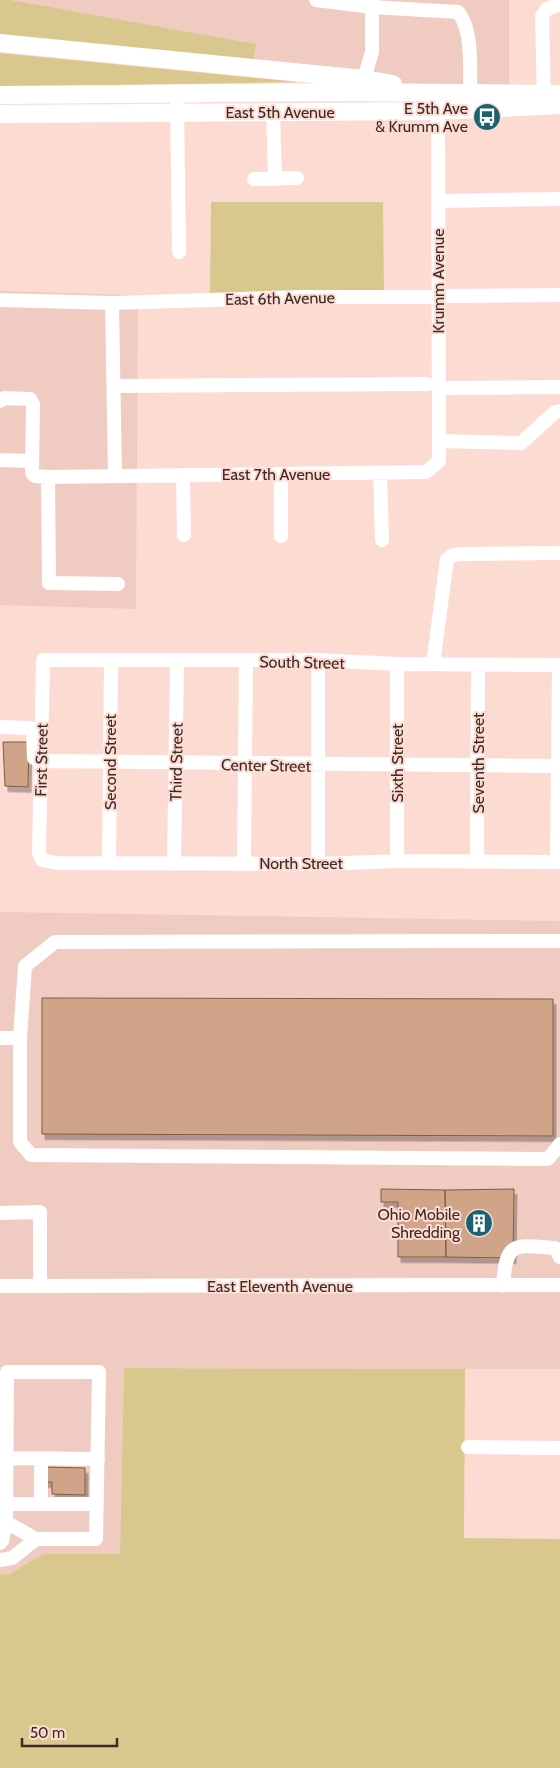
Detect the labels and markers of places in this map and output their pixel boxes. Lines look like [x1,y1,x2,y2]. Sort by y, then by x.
place label: E 5th Ave & Krumm Ave [375,99,468,136]
bus stop icon: E 5th Ave & Krumm Ave [472,102,502,132]
place label: Ohio Mobile Shredding [378,1205,461,1242]
building icon: Ohio Mobile Shredding [464,1208,494,1238]

